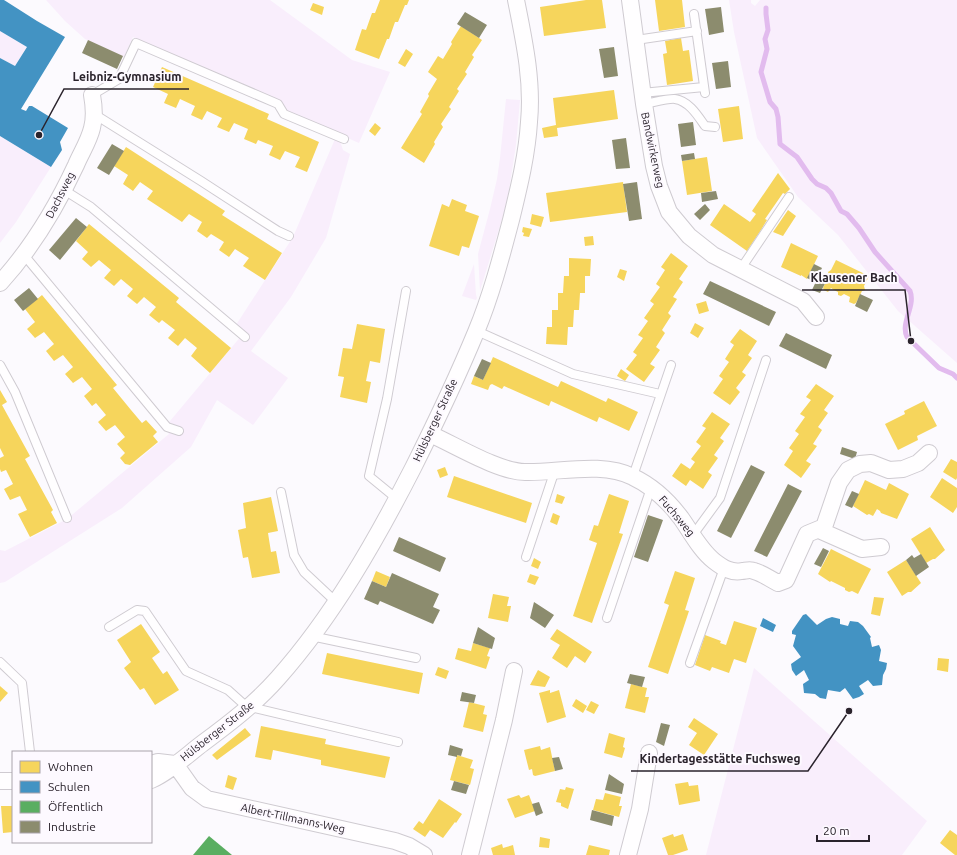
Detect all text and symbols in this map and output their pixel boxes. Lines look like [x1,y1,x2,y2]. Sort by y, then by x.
callout: Leibniz-Gymnasium [64,65,189,89]
text: Leibniz-Gymnasium [72,70,182,83]
street label: Bandwirkerweg [639,111,667,189]
street label: Dachsweg [43,170,77,220]
callout: Klausener Bach [802,266,905,290]
text: Klausener Bach [811,271,897,284]
street label: Hülsberger Straße [411,377,459,463]
street label: Fuchsweg [657,493,697,539]
street label: Hülsberger Straße [178,699,256,763]
callout: Kindertagesstätte Fuchsweg [631,747,808,771]
legend [12,751,152,843]
text: Kindertagesstätte Fuchsweg [639,752,801,765]
text: Wohnen [48,760,93,773]
text: Schulen [48,780,90,793]
text: Öffentlich [48,800,103,813]
street label: Albert-Tillmanns-Weg [240,801,346,835]
scale bar [817,817,869,843]
text: Industrie [48,820,96,833]
text: 20 m [823,824,850,837]

